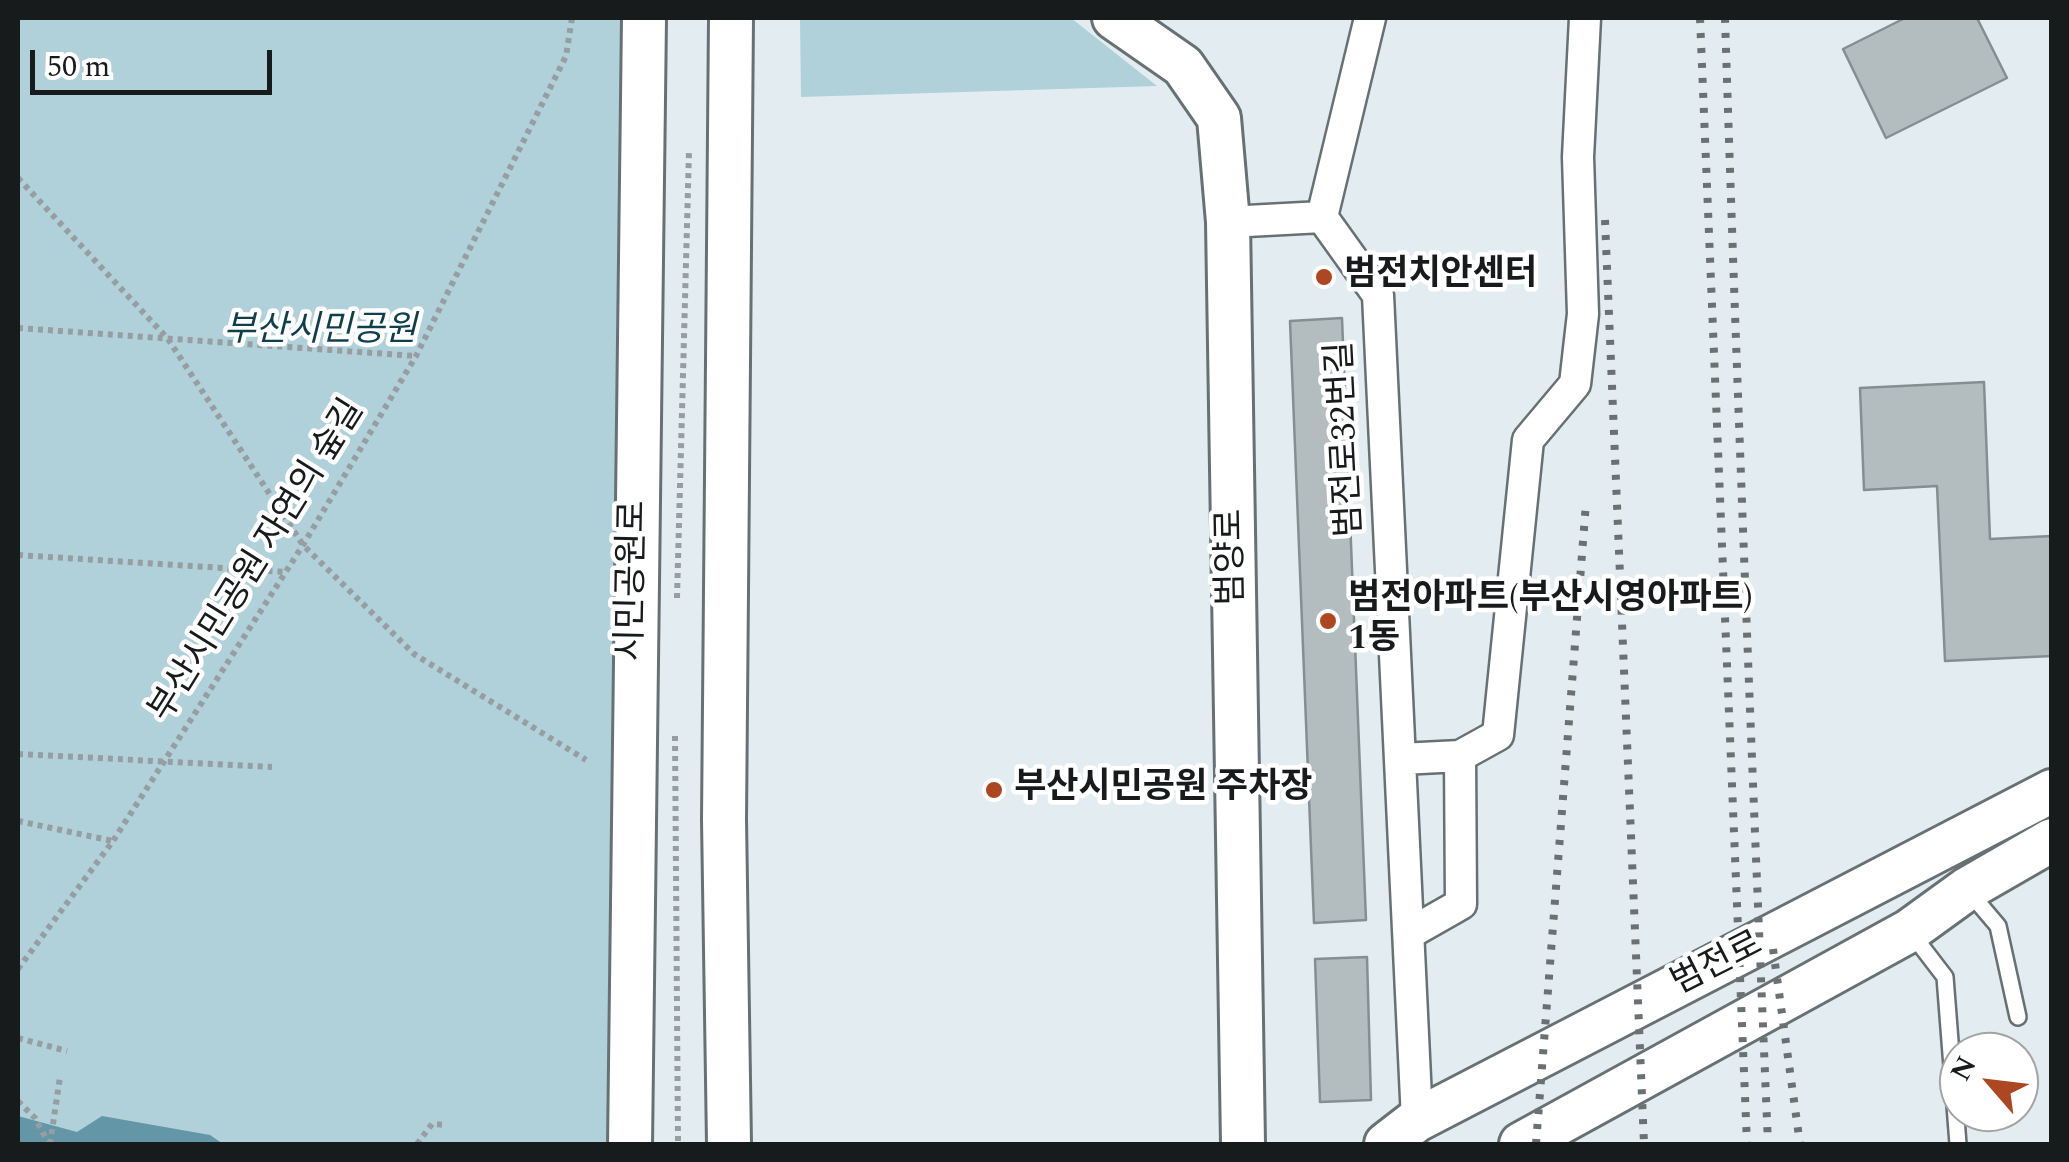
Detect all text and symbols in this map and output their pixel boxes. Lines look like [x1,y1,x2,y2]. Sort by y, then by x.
scale bar [35,30,278,92]
text: 50 m [47,44,110,90]
place label: 범전치안센터 [1344,256,1537,298]
marker: 범전치안센터 [1313,266,1335,288]
park label: 부산시민공원 [223,312,417,354]
street label: 범전로32번길 [1322,340,1374,538]
street label: 부산시민공원 자연의 숲길 [143,393,375,731]
street label: 시민공원로 [613,500,657,662]
street label: 범양로 [1212,508,1256,606]
place label: 범전아파트(부산시영아파트) 1동 [1348,580,1753,662]
marker: 범전아파트(부산시영아파트) 1동 [1317,610,1339,632]
place label: 부산시민공원 주차장 [1014,769,1313,811]
marker: 부산시민공원 주차장 [983,779,1005,801]
street label: 범전로 [1665,925,1771,1007]
north arrow [1939,1032,2039,1132]
text: N [1939,1048,1988,1089]

